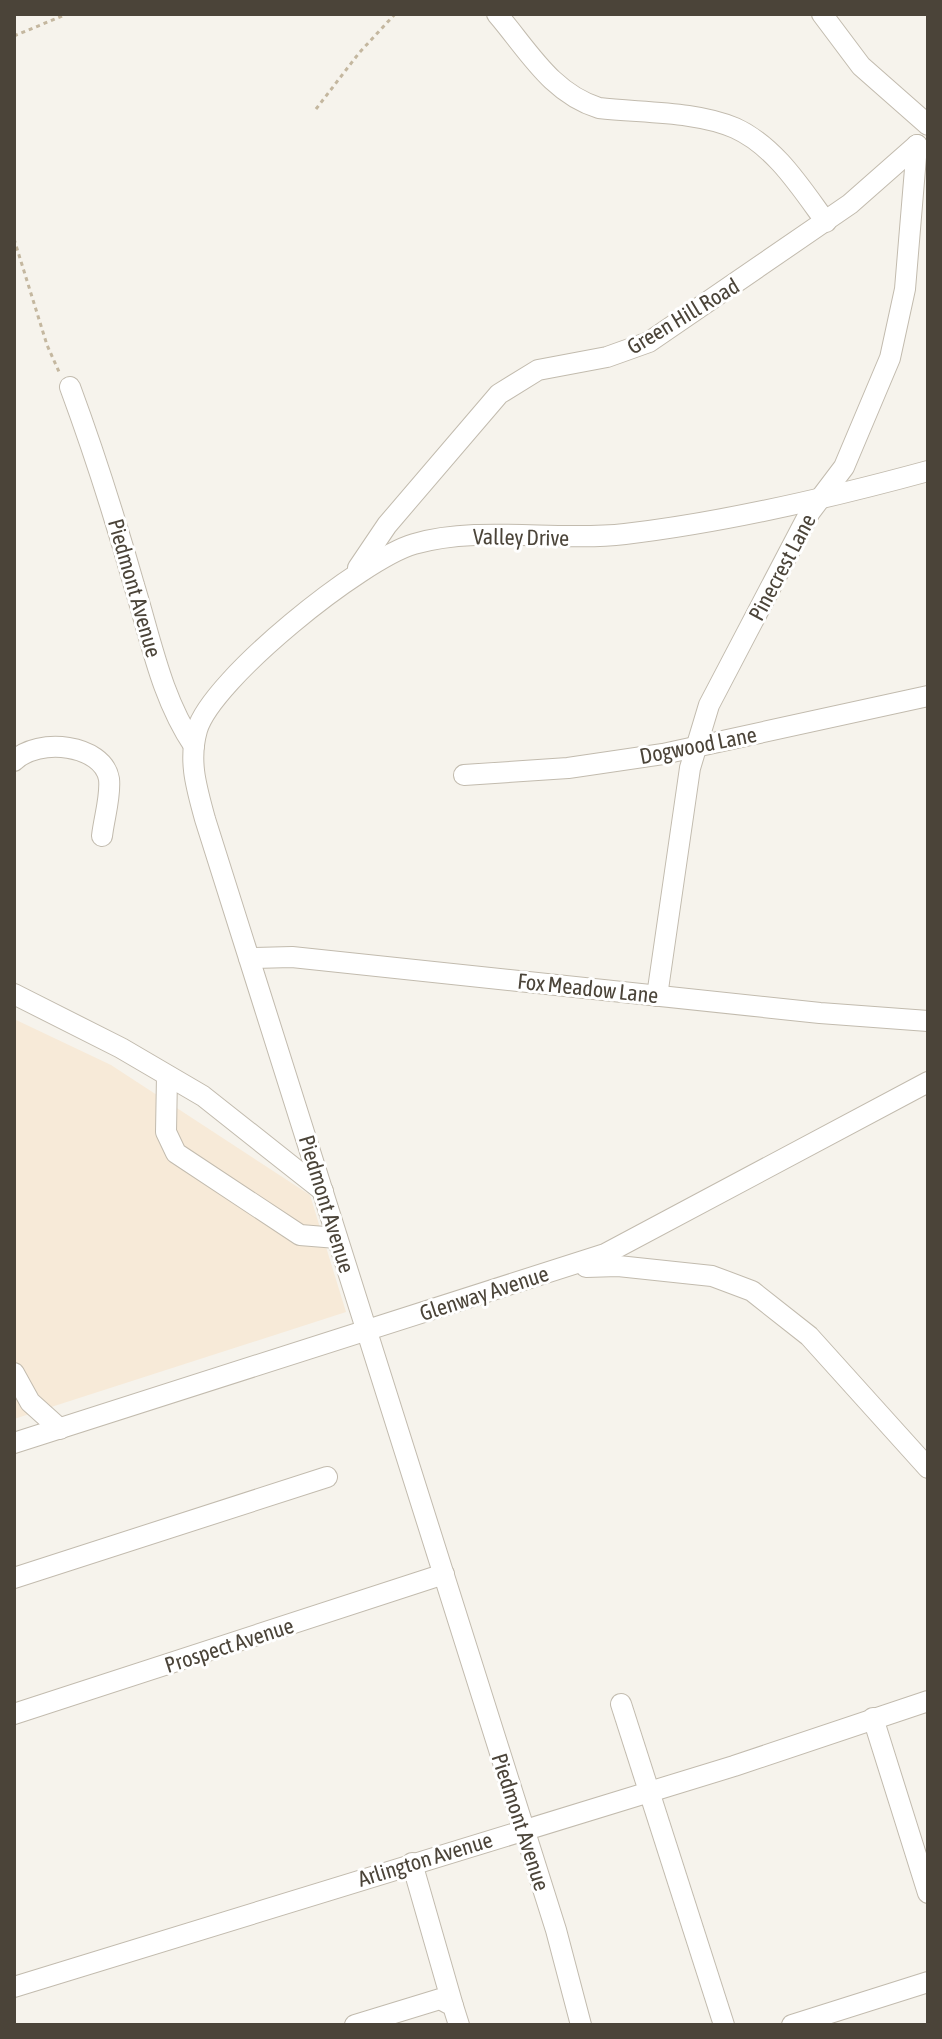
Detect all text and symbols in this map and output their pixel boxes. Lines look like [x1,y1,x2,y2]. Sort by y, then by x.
street label: Green Hill Road [622,272,744,360]
street label: Pinecrest Lane [743,509,821,625]
street label: Piedmont Avenue [103,516,167,660]
street label: Valley Drive [473,523,569,551]
street label: Dogwood Lane [637,721,759,769]
street label: Fox Meadow Lane [516,968,660,1008]
street label: Piedmont Avenue [294,1132,360,1276]
street label: Glenway Avenue [416,1260,552,1326]
street label: Prospect Avenue [161,1612,297,1678]
street label: Piedmont Avenue [487,1750,555,1894]
street label: Arlington Avenue [355,1826,495,1892]

